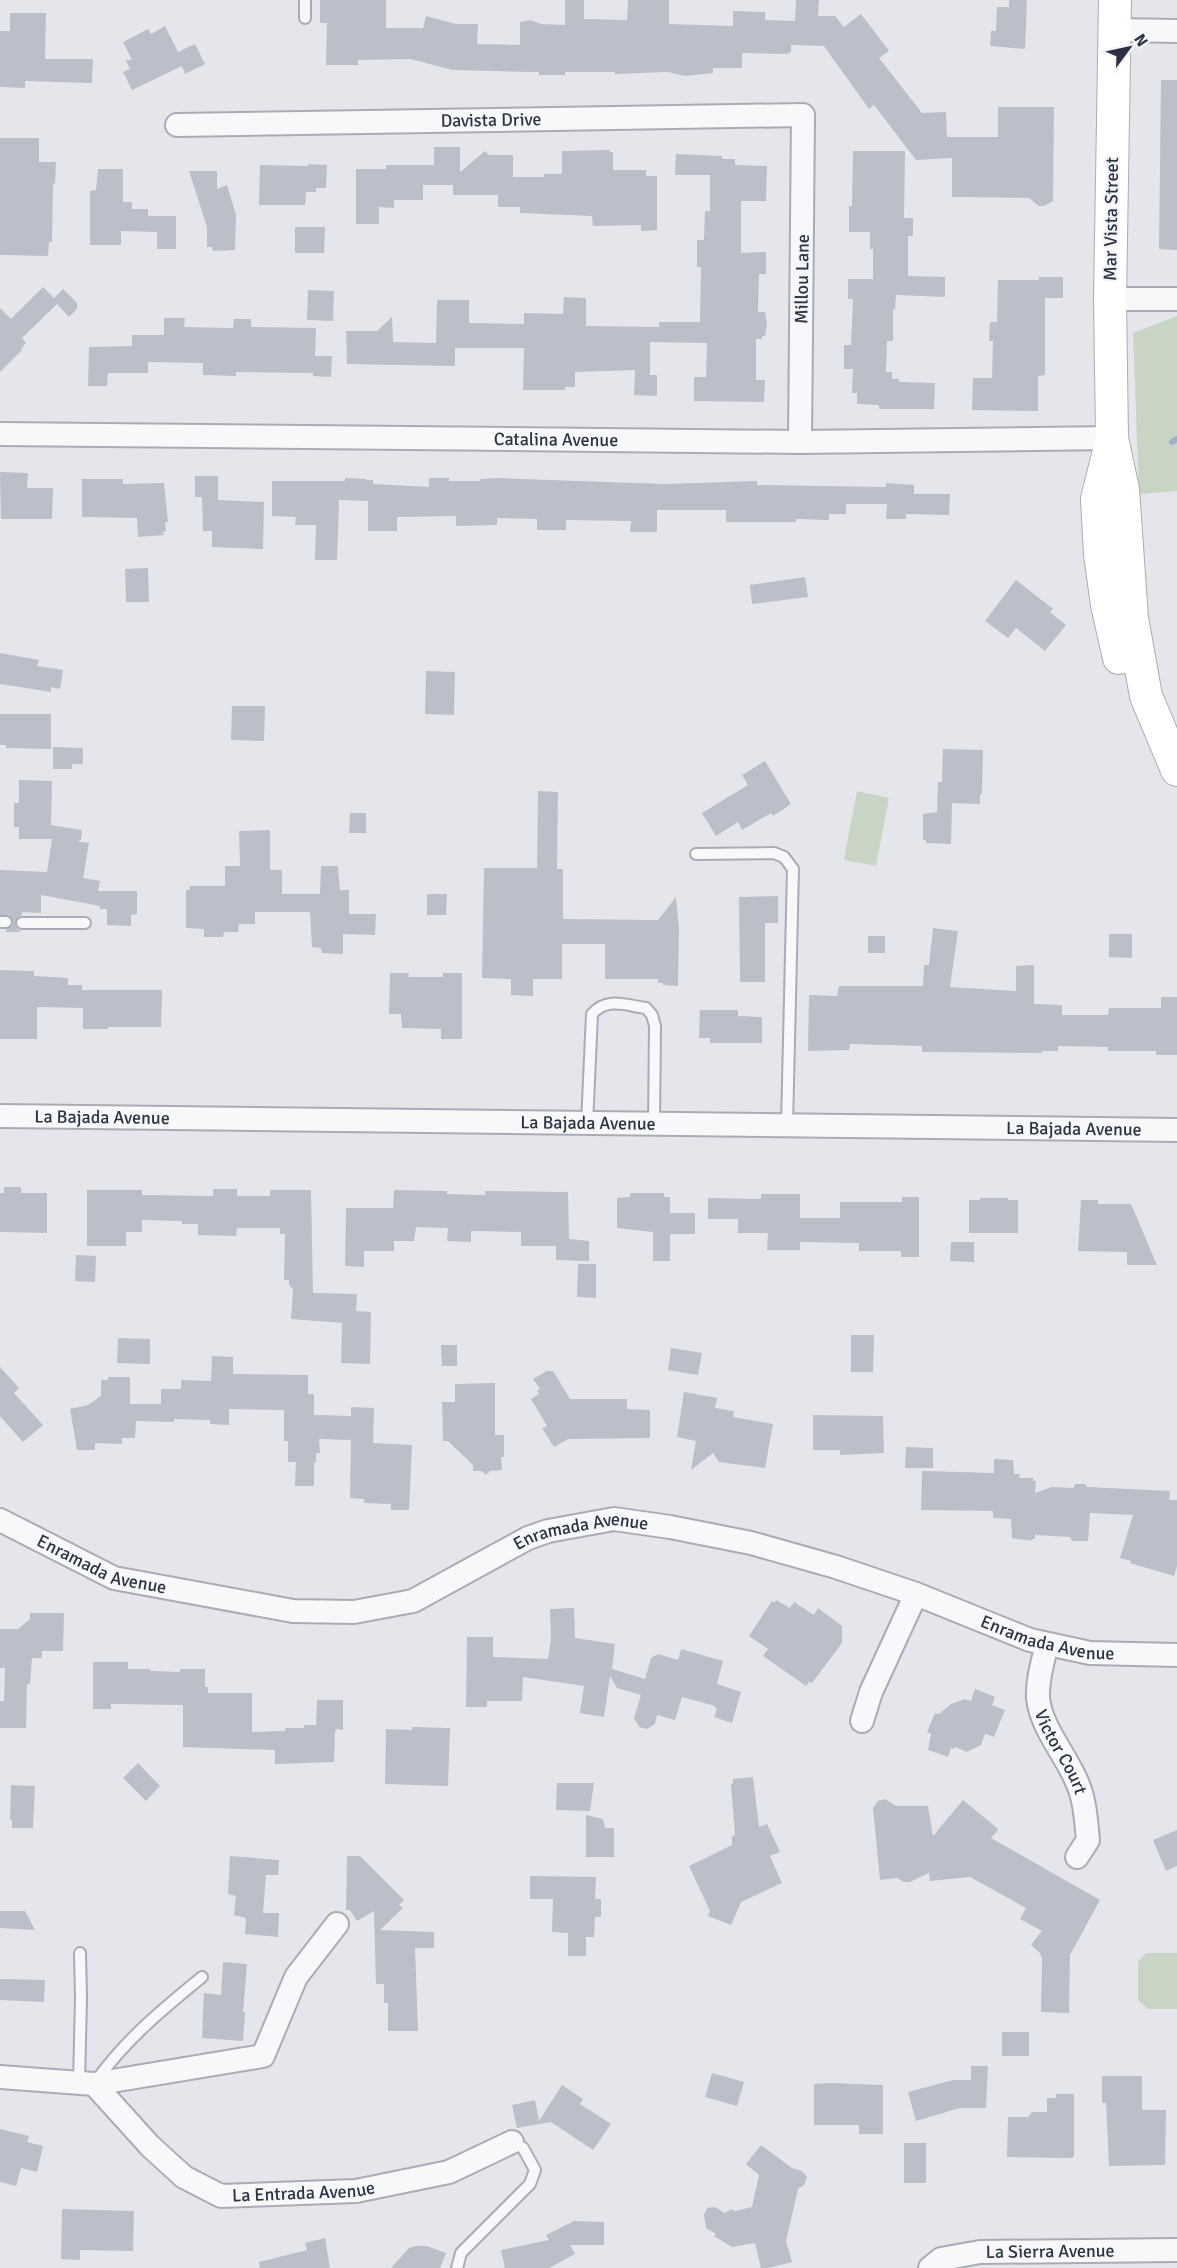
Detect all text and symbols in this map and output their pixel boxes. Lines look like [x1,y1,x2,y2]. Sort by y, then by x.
north arrow [1099,18,1159,78]
text: N [1129,30,1152,50]
street label: Davista Drive [440,108,542,132]
street label: Mar Vista Street [1099,157,1123,281]
street label: Millou Lane [790,234,814,324]
street label: Catalina Avenue [494,428,618,451]
street label: La Bajada Avenue [34,1105,170,1129]
street label: La Bajada Avenue [520,1111,656,1135]
street label: La Bajada Avenue [1006,1117,1142,1141]
street label: Enramada Avenue [509,1508,650,1555]
street label: Enramada Avenue [33,1530,168,1598]
street label: Enramada Avenue [977,1610,1115,1665]
street label: Victor Court [1030,1707,1092,1797]
street label: La Entrada Avenue [232,2176,377,2207]
street label: La Sierra Avenue [986,2240,1115,2263]

